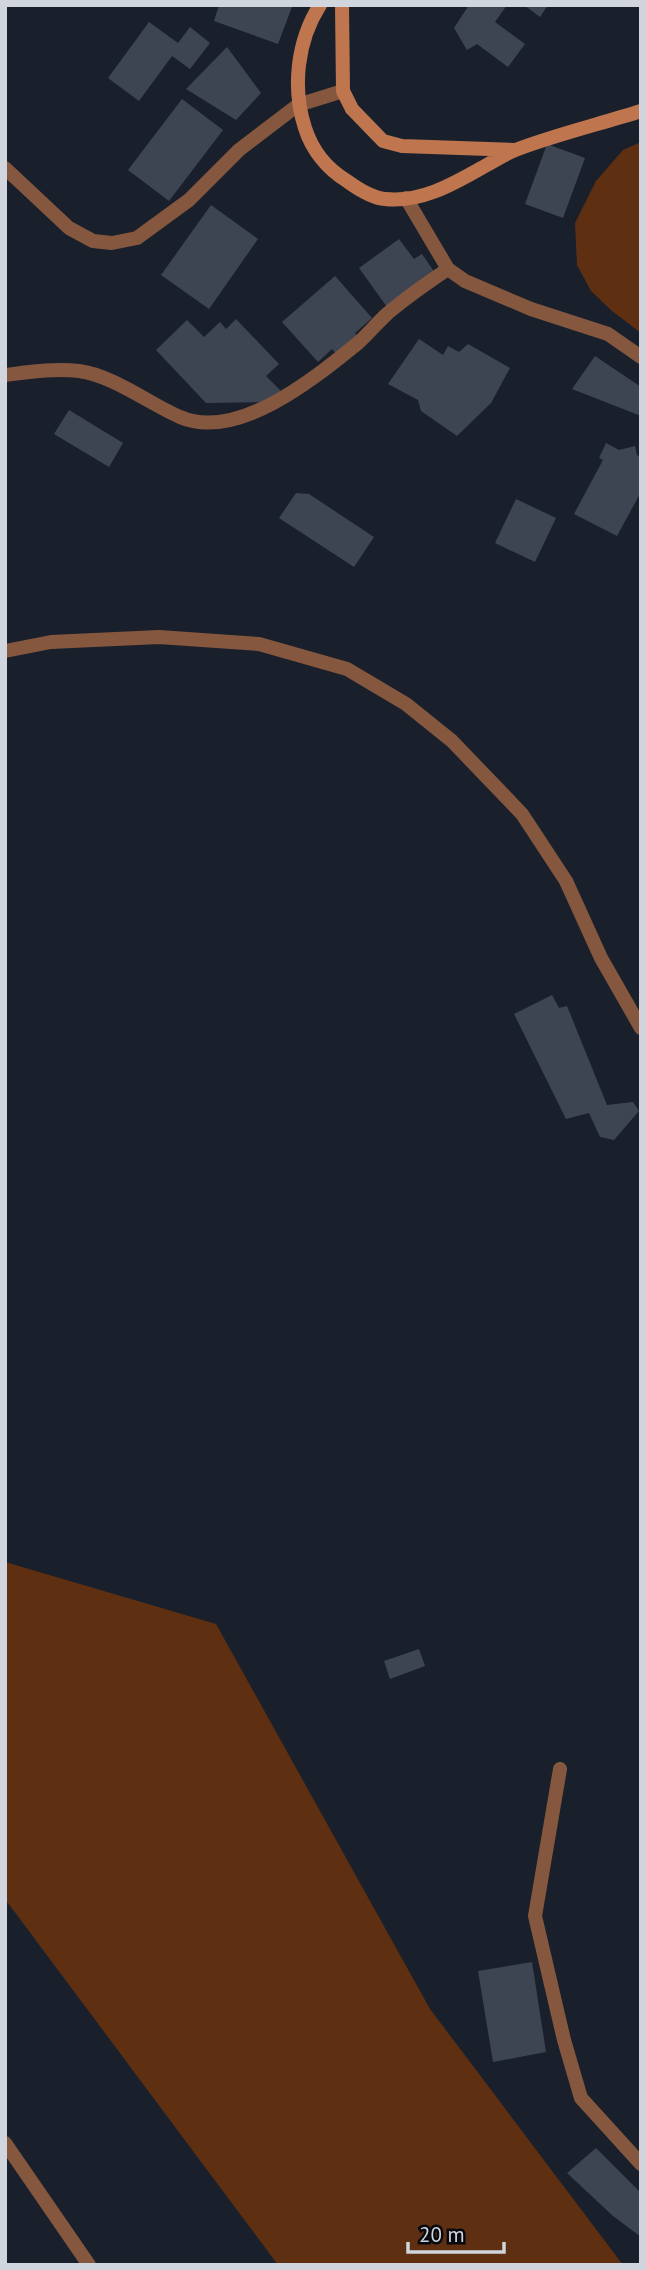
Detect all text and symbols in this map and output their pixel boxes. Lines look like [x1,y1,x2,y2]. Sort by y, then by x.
scale bar [408,2210,504,2254]
text: 20 m [419,2221,465,2248]

